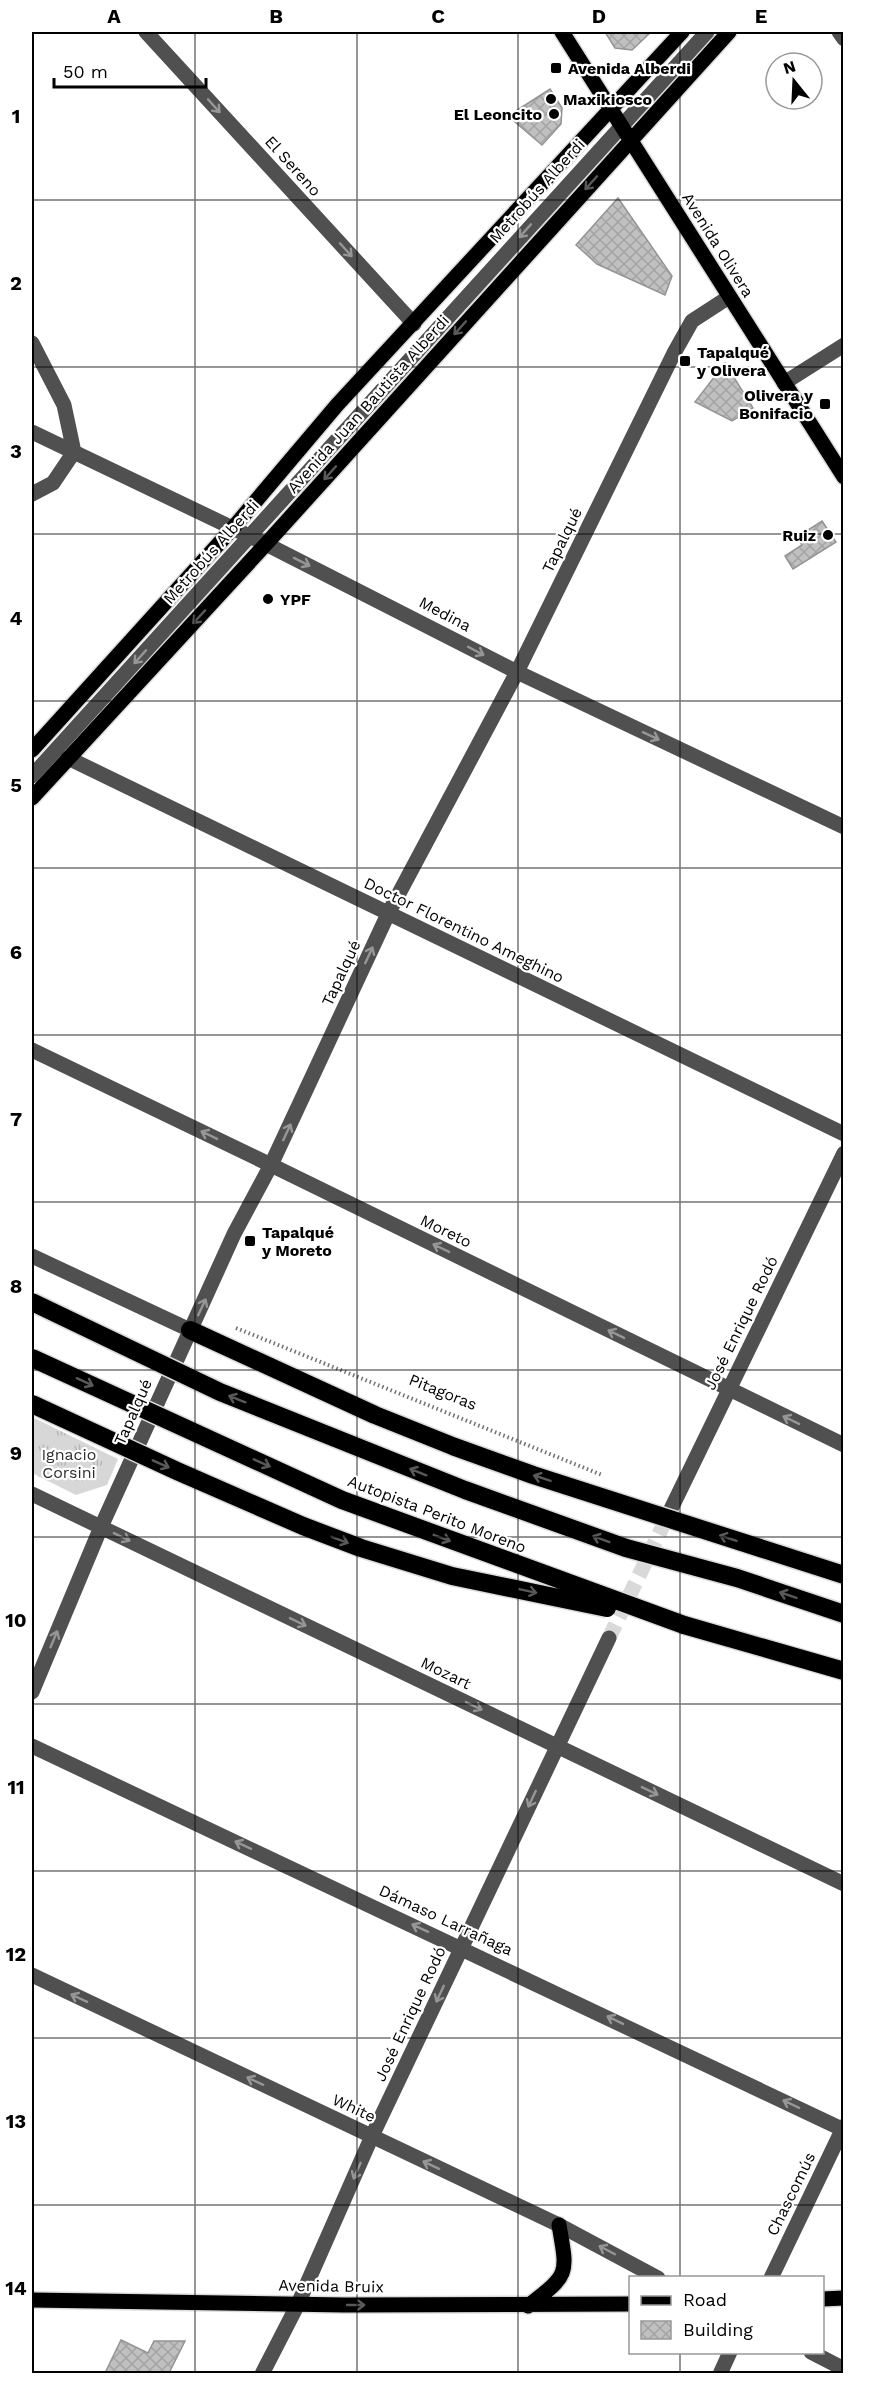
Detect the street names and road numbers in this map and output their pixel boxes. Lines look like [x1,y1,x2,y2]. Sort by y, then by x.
street label: El Sereno [261,132,325,200]
street label: Metrobús Alberdi [485,135,589,247]
street label: Avenida Olivera [678,189,758,301]
street label: Avenida Juan Bautista Alberdi [283,311,453,497]
street label: Metrobús Alberdi [159,496,263,608]
street label: Tapalqué [538,504,586,576]
street label: Medina [416,592,474,636]
street label: Doctor Florentino Ameghino [361,873,567,987]
street label: Tapalqué [318,937,364,1009]
street label: Moreto [417,1210,475,1252]
street label: José Enrique Rodó [700,1253,782,1393]
street label: Pitagoras [406,1370,480,1414]
street label: Tapalqué [110,1376,156,1448]
street label: Autopista Perito Moreno [345,1471,529,1557]
street label: Mozart [418,1653,474,1693]
street label: Dámaso Larrañaga [376,1881,516,1959]
street label: José Enrique Rodó [370,1943,450,2085]
street label: White [329,2090,379,2126]
street label: Chascomús [763,2149,819,2239]
street label: Avenida Bruix [278,2276,384,2296]

